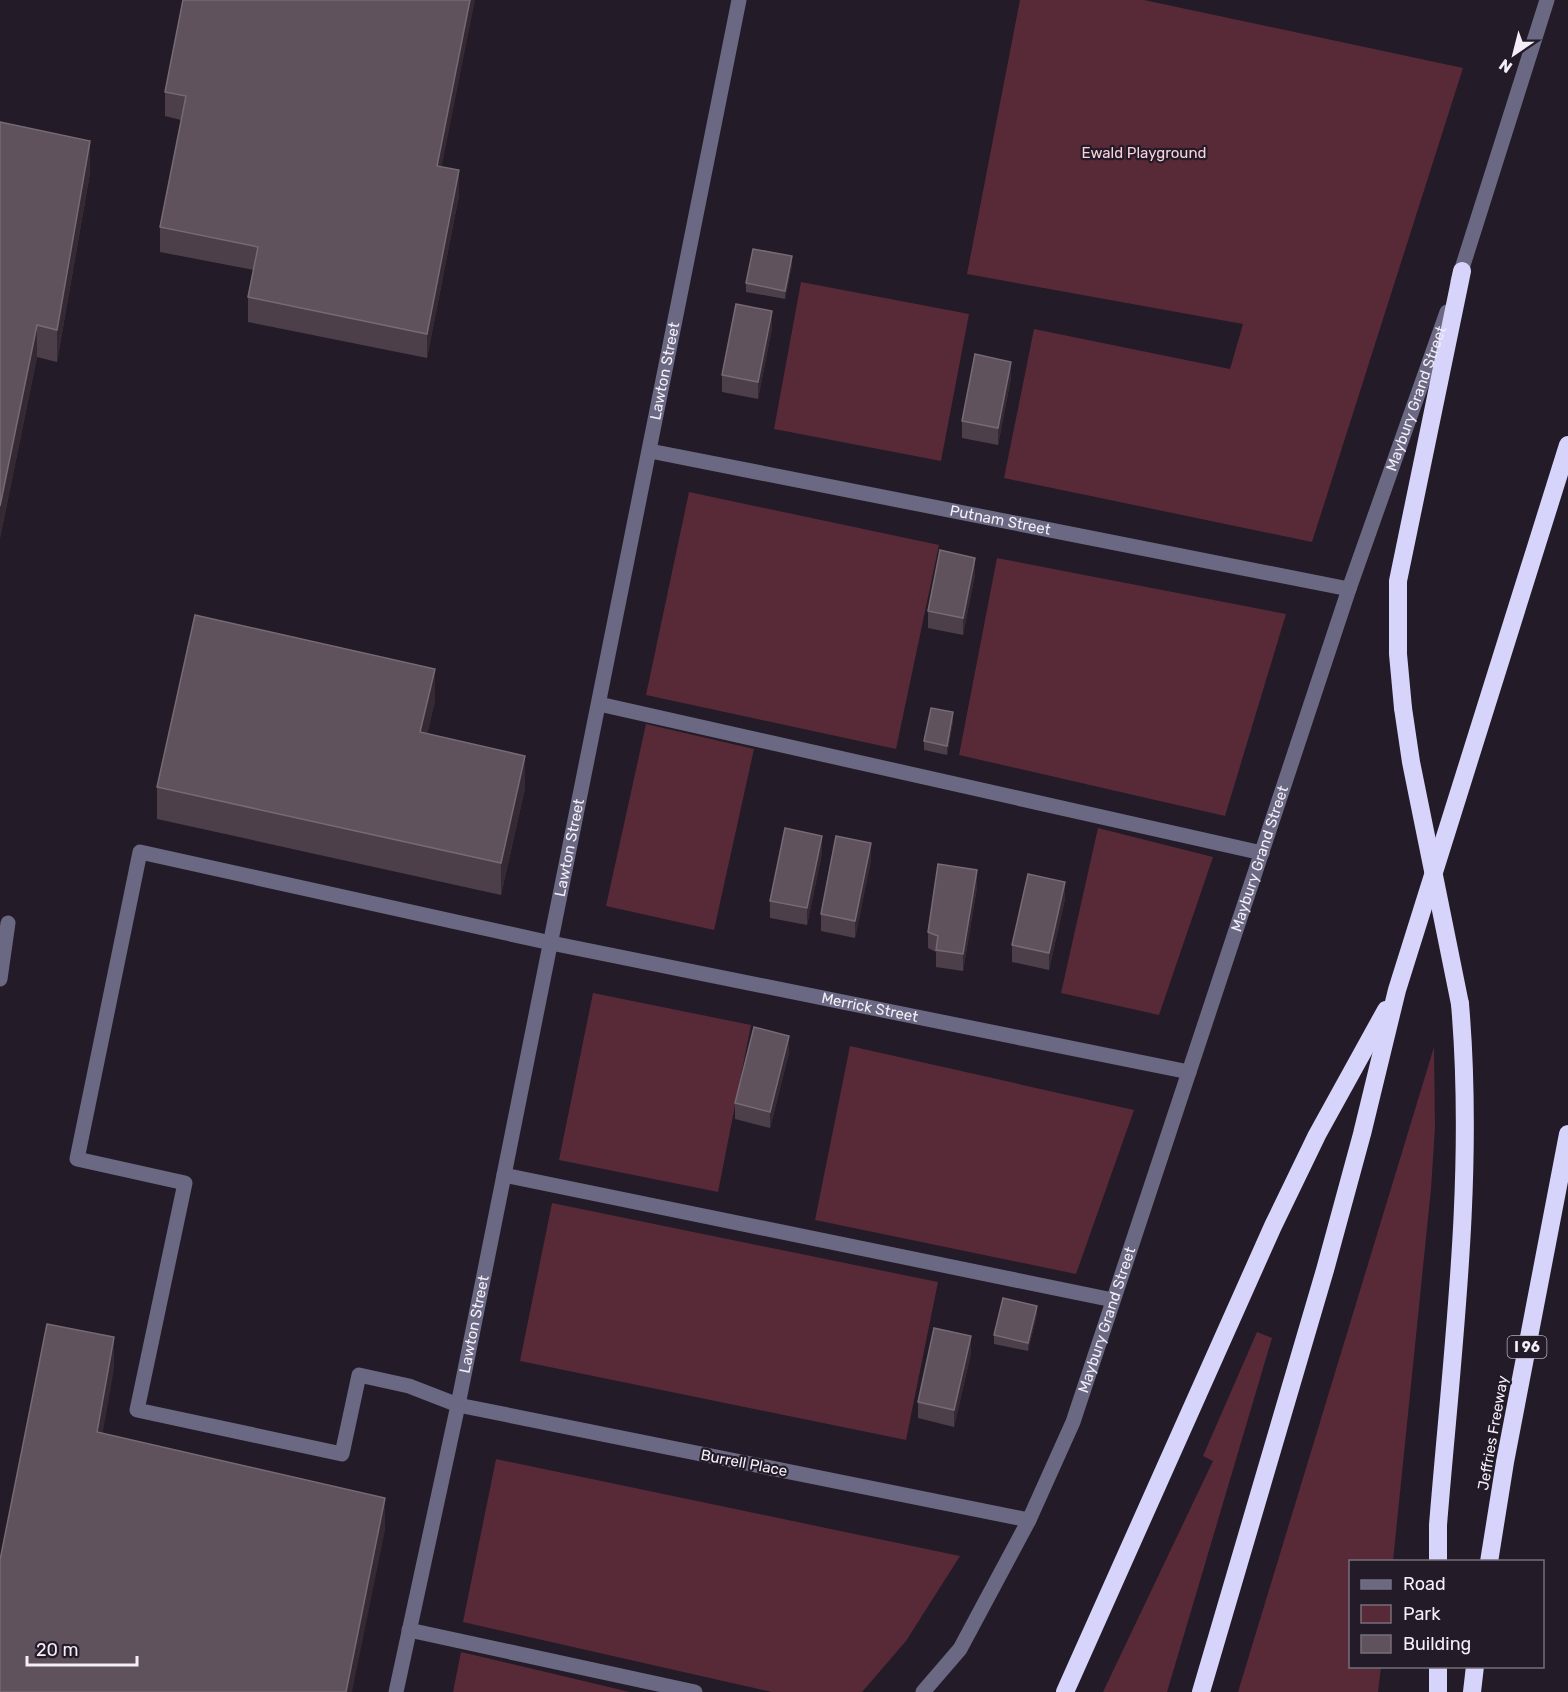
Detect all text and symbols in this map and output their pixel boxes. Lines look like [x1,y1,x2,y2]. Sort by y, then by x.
north arrow [1484,24,1544,84]
text: N [1496,55,1516,77]
park label: Ewald Playground [1082,144,1206,162]
street label: Lawton Street [646,320,683,422]
street label: Maybury Grand Street [1382,323,1450,474]
street label: Putnam Street [948,501,1052,539]
street label: Maybury Grand Street [1227,783,1292,934]
street label: Lawton Street [551,797,588,898]
street label: Merrick Street [820,989,920,1026]
street label: Maybury Grand Street [1074,1244,1139,1395]
street label: Lawton Street [456,1274,493,1375]
road number: I 96 [1508,1336,1546,1358]
street label: Jeffries Freeway [1474,1374,1512,1492]
street label: Burrell Place [699,1446,789,1480]
legend [1349,1560,1544,1668]
text: Road [1403,1573,1446,1595]
text: Park [1403,1603,1441,1625]
scale bar [27,1629,136,1667]
text: Building [1403,1633,1471,1655]
text: 20 m [36,1639,78,1661]

